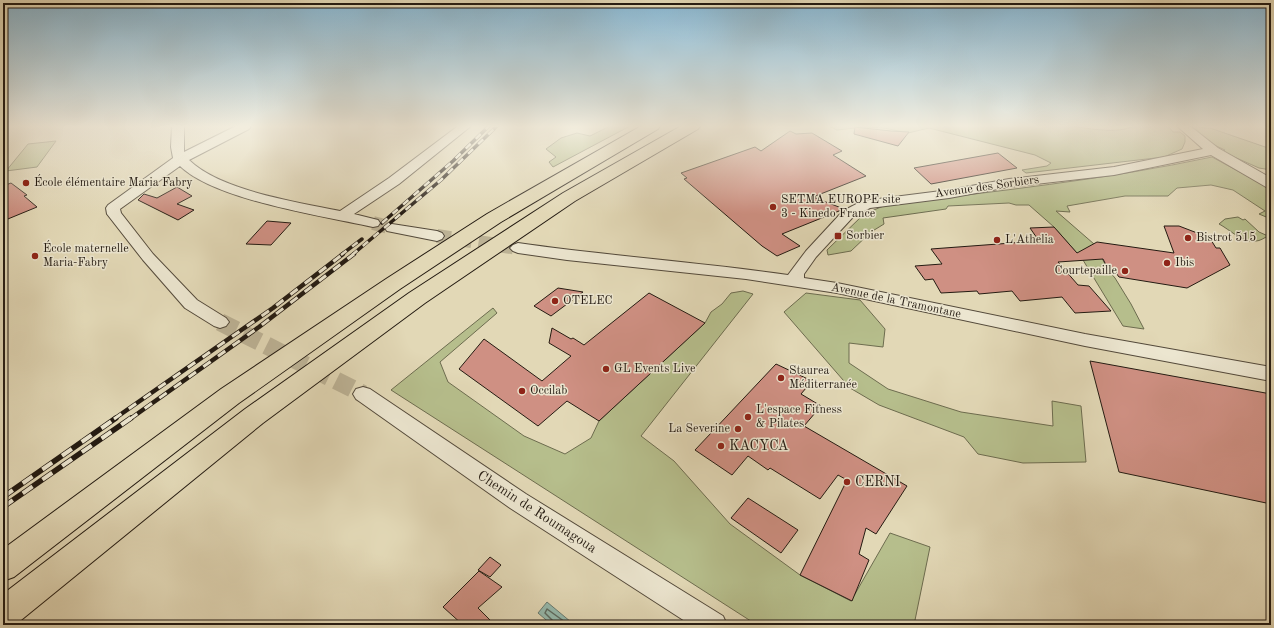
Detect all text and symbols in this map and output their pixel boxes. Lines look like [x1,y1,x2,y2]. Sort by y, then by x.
place label: École élémentaire Maria Fabry [34,174,193,189]
street label: Avenue des Sorbiers [934,174,1040,200]
marker: École élémentaire Maria Fabry [21,178,31,188]
place label: SETMA EUROPE site 3 - Kinedo France [781,194,901,220]
marker: SETMA EUROPE site 3 - Kinedo France [768,202,778,212]
place label: Sorbier [846,230,884,242]
marker: Sorbier [833,231,843,241]
place label: Bistrot 515 [1196,231,1256,244]
marker: Bistrot 515 [1183,233,1193,243]
place label: L'Athelia [1005,234,1054,246]
marker: L'Athelia [992,235,1002,245]
place label: École maternelle Maria-Fabry [43,240,129,269]
marker: École maternelle Maria-Fabry [30,251,40,261]
place label: Ibis [1175,257,1194,269]
marker: Ibis [1162,258,1172,268]
place label: Courtepaille [1055,265,1117,277]
marker: Courtepaille [1120,266,1130,276]
street label: Avenue de la Tramontane [830,281,963,321]
place label: OTELEC [563,295,613,307]
marker: OTELEC [550,296,560,306]
place label: GL Events Live [614,363,696,375]
marker: GL Events Live [601,364,611,374]
place label: Staurea Méditerranée [789,365,858,391]
marker: Staurea Méditerranée [776,373,786,383]
place label: Occilab [530,385,567,397]
marker: Occilab [517,386,527,396]
place label: L'espace Fitness & Pilates [756,404,842,430]
marker: L'espace Fitness & Pilates [743,412,753,422]
place label: La Severine [668,423,730,435]
marker: La Severine [733,424,743,434]
place label: KACYCA [729,439,789,453]
marker: KACYCA [716,441,726,451]
street label: Chemin de Roumagoua [475,468,599,556]
place label: CERNI [855,475,900,489]
marker: CERNI [842,477,852,487]

